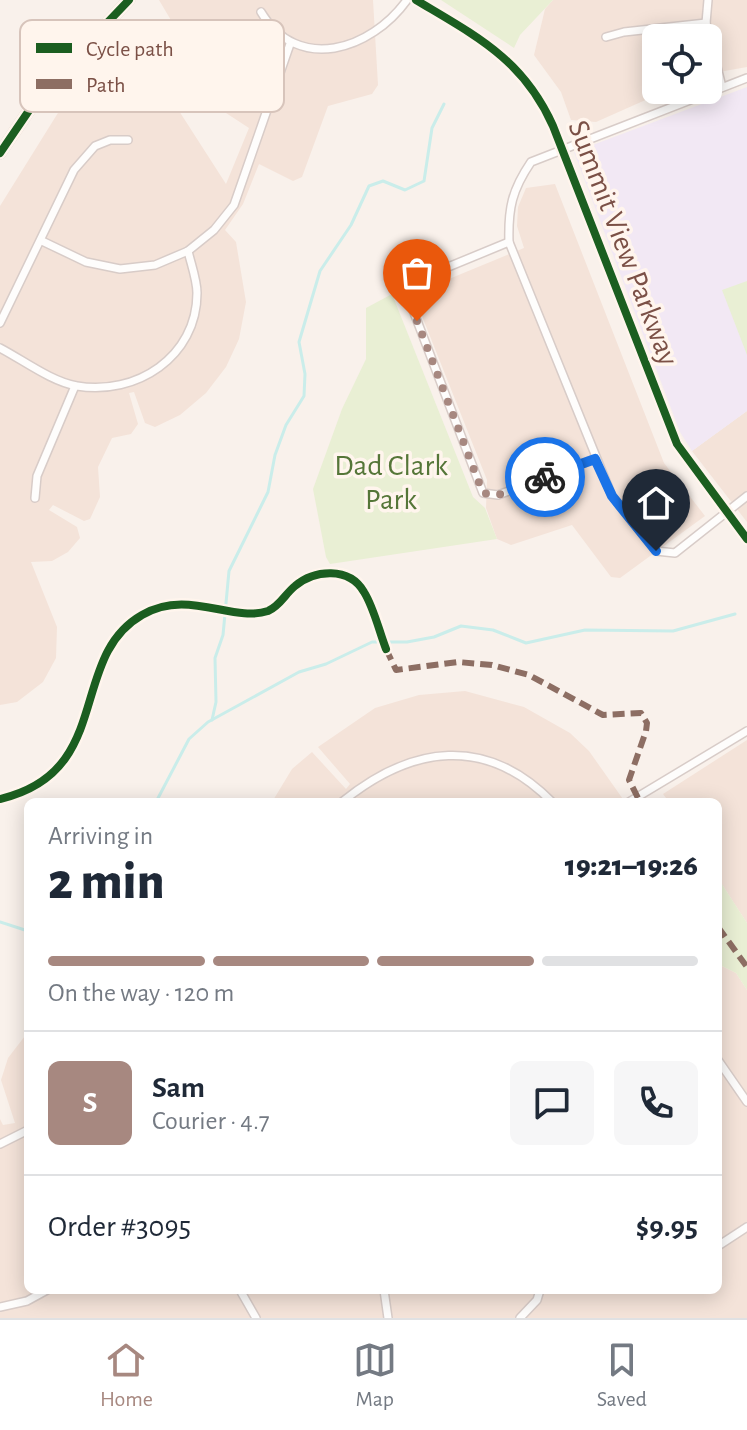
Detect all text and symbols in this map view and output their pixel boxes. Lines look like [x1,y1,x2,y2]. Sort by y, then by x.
legend [20,20,284,112]
map controls [642,24,722,104]
button: locate [642,24,722,104]
text: Cycle path [86,38,174,60]
text: Path [86,74,126,96]
street label: Summit View Parkway [562,116,684,370]
pin [383,239,451,321]
icon: bag [395,251,439,295]
courier [505,437,585,517]
park label: Dad Clark Park [334,451,448,515]
icon: bike [523,455,567,499]
pin [622,469,690,551]
icon: home [634,481,678,525]
text: Arriving in [48,823,153,849]
text: 19:21–19:26 [565,851,698,881]
text: 2 min [48,856,164,908]
text: On the way · 120 m [48,980,234,1006]
button: chat [510,1061,594,1145]
button: phone [614,1061,698,1145]
text: Sam [152,1073,205,1103]
text: S [83,1088,97,1118]
text: Courier · 4.7 [152,1108,270,1134]
text: Order #3095 [48,1212,191,1242]
text: $9.95 [636,1212,698,1242]
tab: Home [100,1338,153,1412]
tab: Map [353,1338,397,1412]
tab: Saved [597,1338,647,1412]

